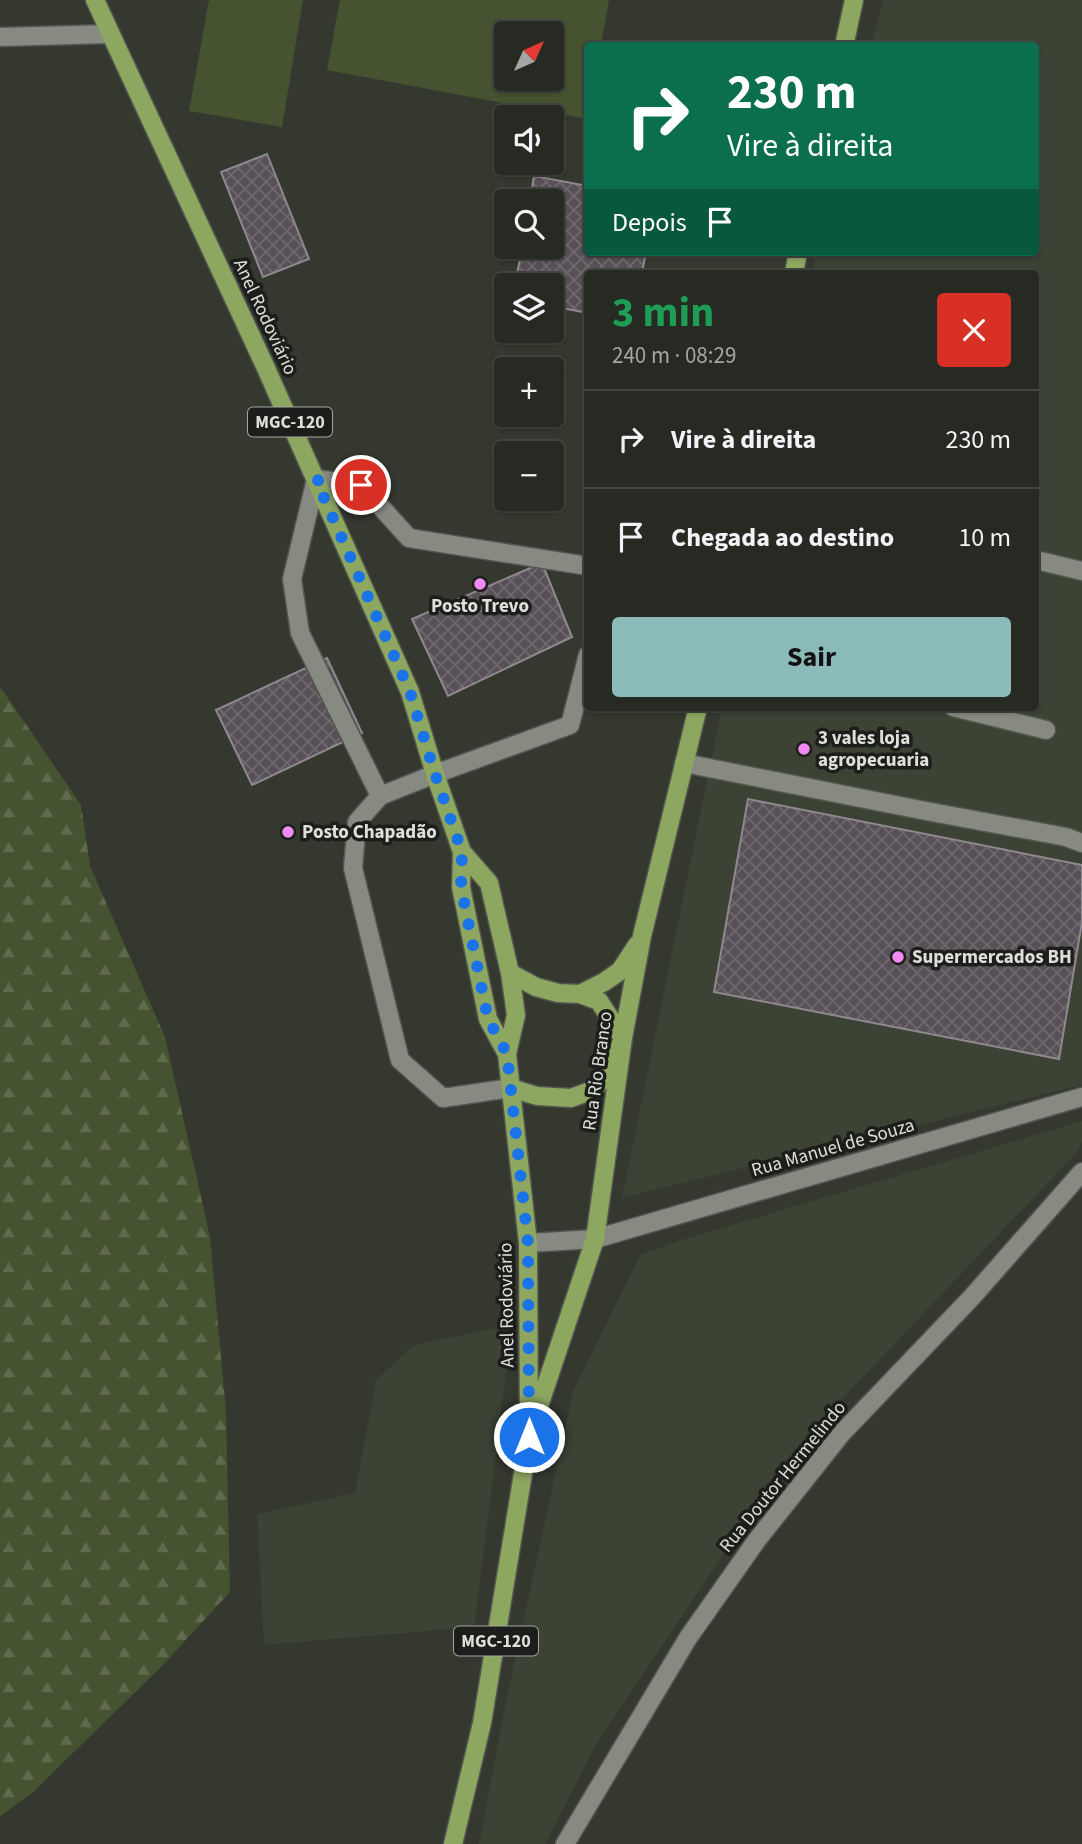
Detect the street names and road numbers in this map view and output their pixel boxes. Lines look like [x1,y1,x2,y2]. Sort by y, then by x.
street label: Anel Rodoviário [226,255,304,379]
road number: MGC-120 [248,408,332,436]
street label: Rua Rio Branco [576,1010,620,1132]
street label: Rua Manuel de Souza [748,1112,918,1184]
street label: Anel Rodoviário [492,1242,522,1368]
street label: Rua Doutor Hermelindo [713,1395,853,1559]
road number: MGC-120 [454,1626,538,1656]

